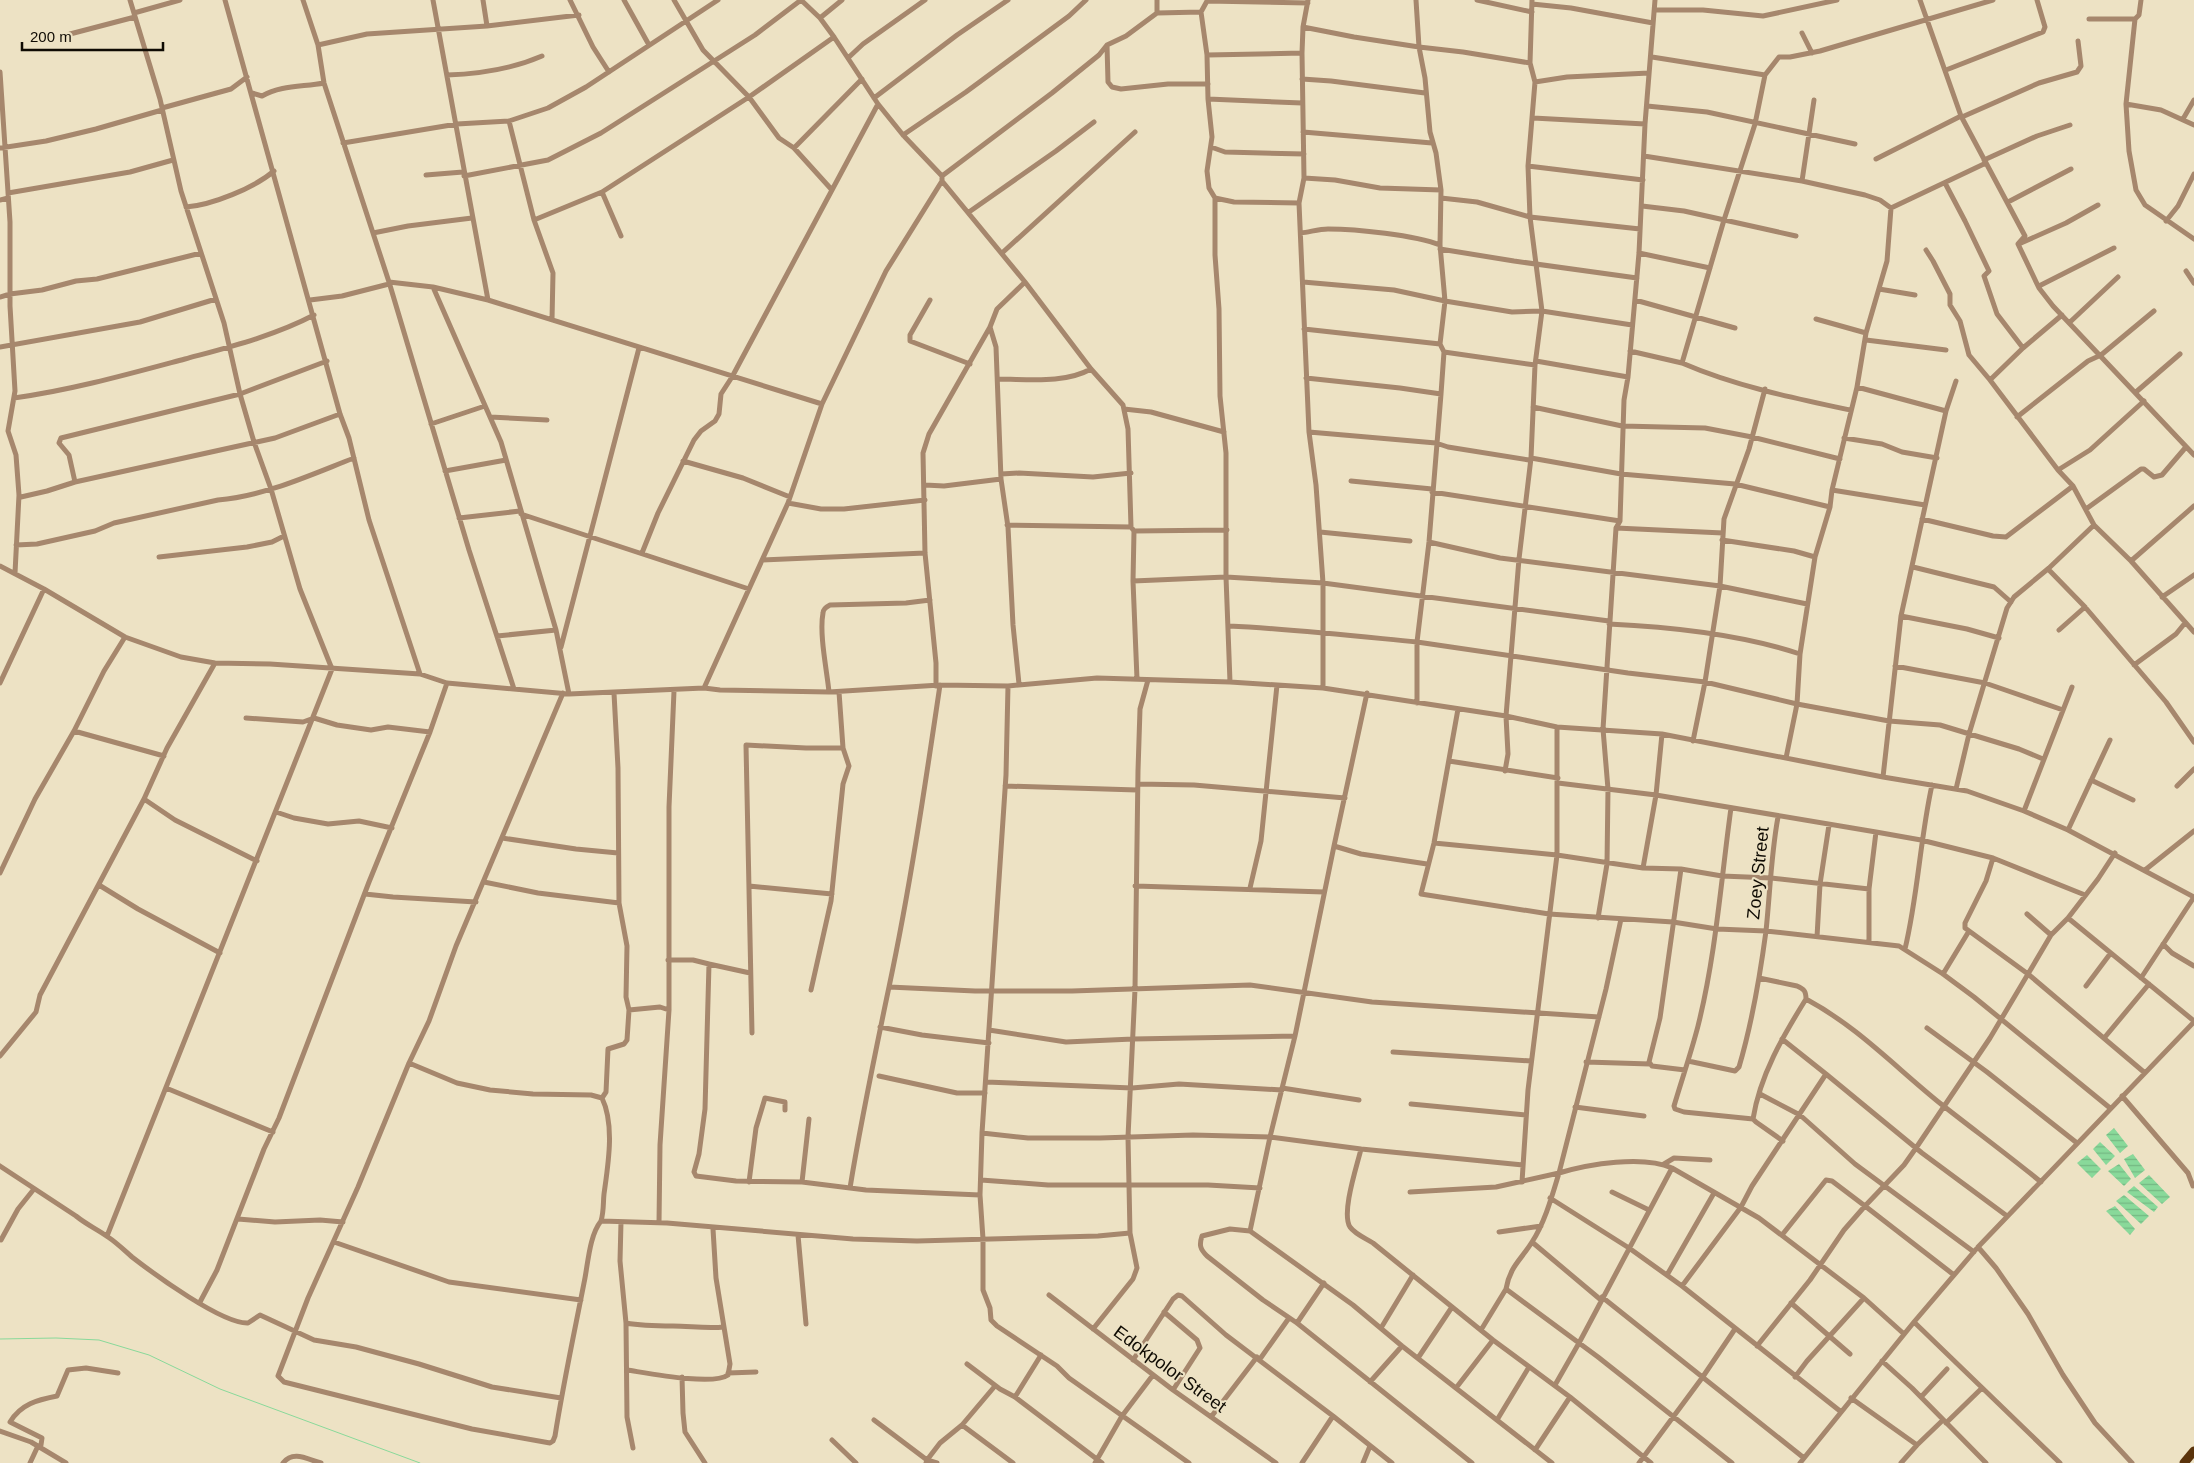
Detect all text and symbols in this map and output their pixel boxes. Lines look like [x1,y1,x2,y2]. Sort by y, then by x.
scale bar [22,20,164,52]
text: 200 m [30,28,72,45]
street label: Zoey Street [1743,826,1773,920]
street label: Edokpolor Street [1110,1322,1230,1416]

